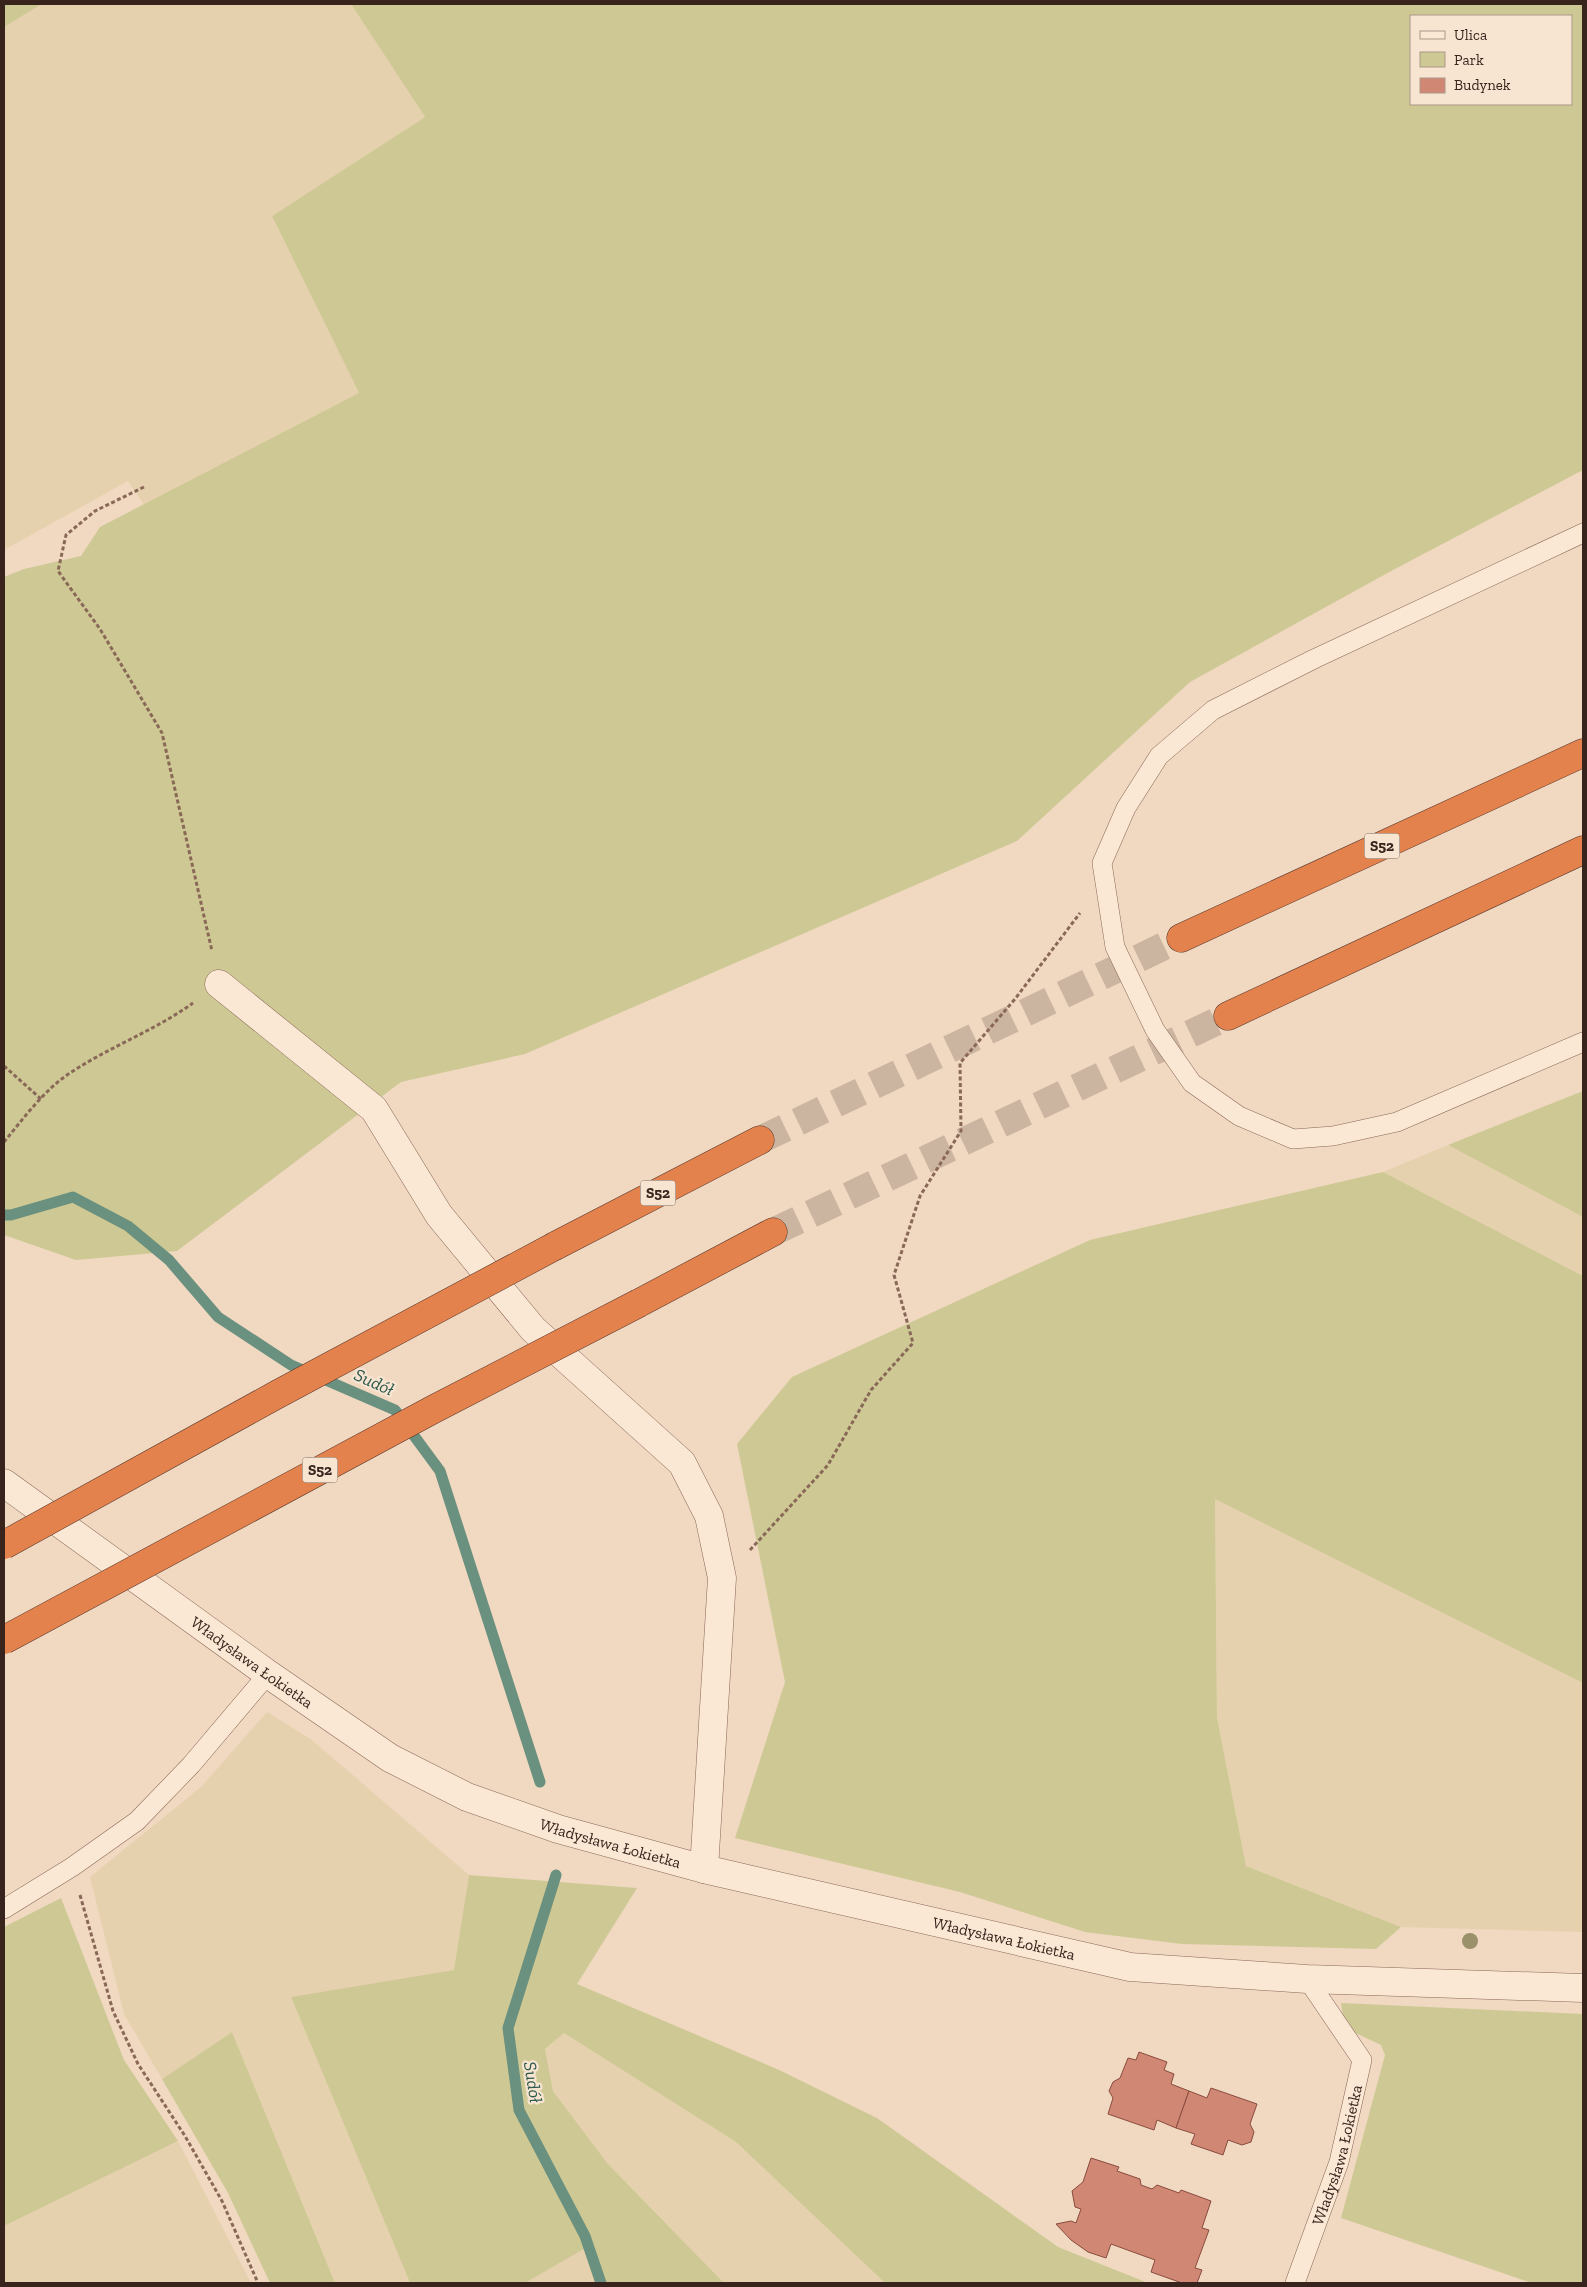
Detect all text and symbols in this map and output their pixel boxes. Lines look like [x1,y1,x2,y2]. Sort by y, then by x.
legend [1410,15,1572,105]
text: Ulica [1454,26,1487,44]
text: Park [1454,51,1484,69]
text: Budynek [1454,76,1511,94]
road number: S52 [1364,834,1400,858]
road number: S52 [640,1180,676,1206]
water label: Sudół [351,1364,398,1401]
road number: S52 [302,1458,338,1482]
street label: Władysława Łokietka [187,1612,317,1712]
street label: Władysława Łokietka [537,1814,683,1872]
street label: Władysława Łokietka [931,1912,1077,1964]
water label: Sudół [519,2060,547,2104]
street label: Władysława Łokietka [1307,2083,1366,2228]

